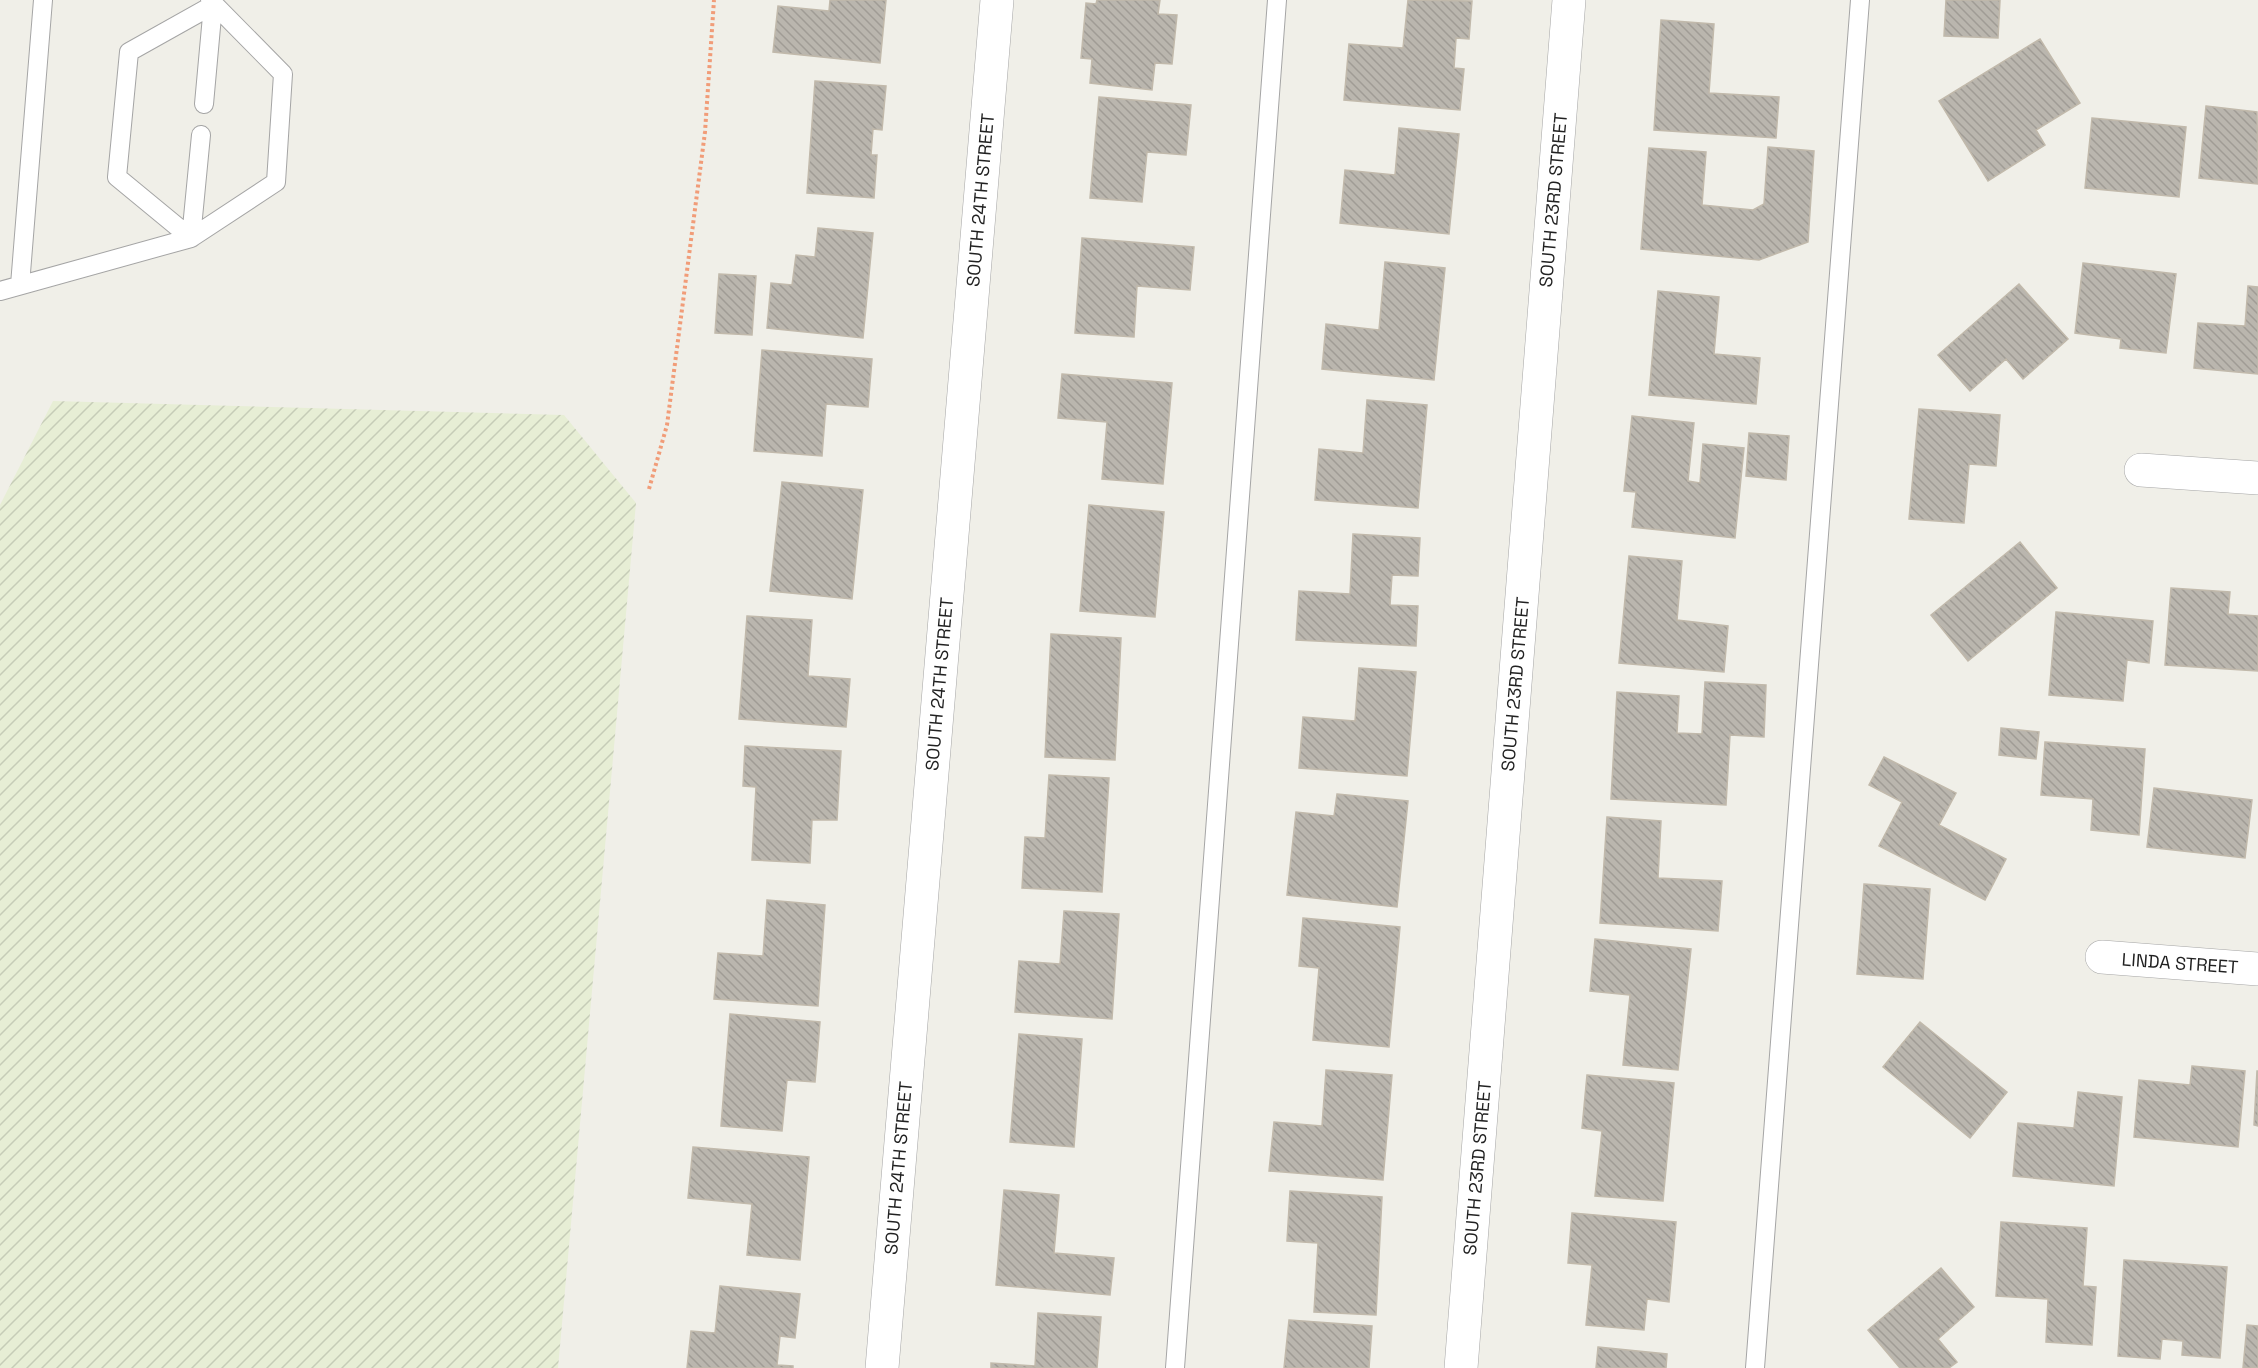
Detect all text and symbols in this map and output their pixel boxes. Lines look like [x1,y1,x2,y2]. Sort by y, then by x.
street label: SOUTH 23RD STREET [1534,111,1572,288]
street label: SOUTH 24TH STREET [961,112,999,288]
street label: SOUTH 23RD STREET [1496,595,1534,772]
street label: SOUTH 24TH STREET [920,596,958,772]
street label: LINDA STREET [2121,947,2240,979]
street label: SOUTH 23RD STREET [1458,1079,1496,1256]
street label: SOUTH 24TH STREET [879,1080,917,1256]

